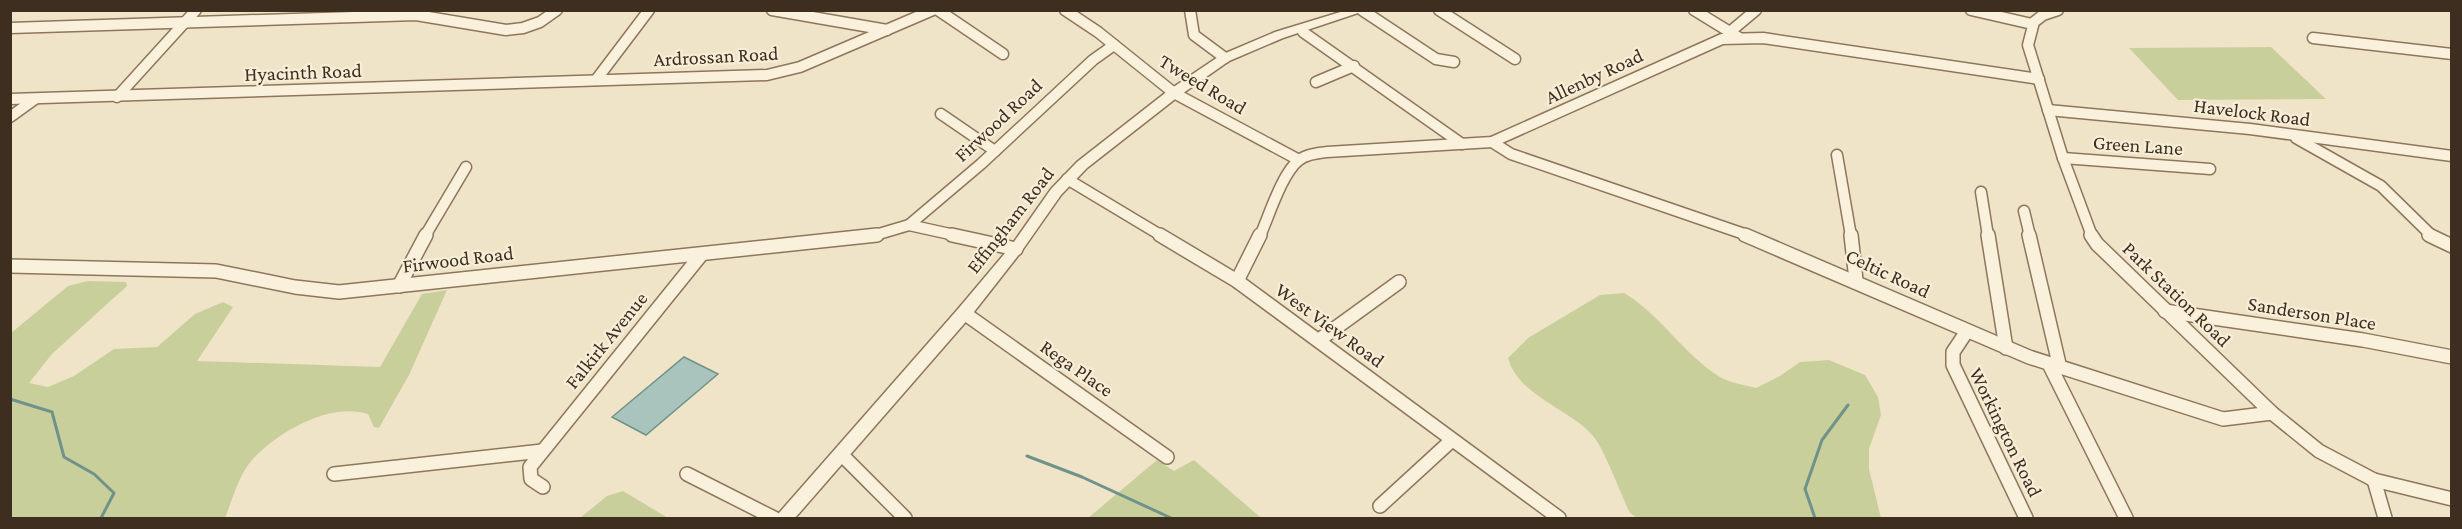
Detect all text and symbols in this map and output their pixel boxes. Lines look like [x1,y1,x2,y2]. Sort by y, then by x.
street label: Ardrossan Road [653,42,780,70]
street label: Allenby Road [1542,44,1647,109]
street label: Tweed Road [1155,49,1251,119]
street label: Hyacinth Road [244,59,363,86]
street label: Firwood Road [950,74,1047,166]
street label: Havelock Road [2192,94,2312,130]
street label: Green Lane [2092,131,2184,159]
street label: Effingham Road [962,162,1059,278]
street label: Park Station Road [2119,237,2236,351]
street label: Firwood Road [401,241,515,277]
street label: Celtic Road [1842,244,1934,302]
street label: West View Road [1272,278,1389,372]
street label: Falkirk Avenue [560,287,652,393]
street label: Sanderson Place [2246,292,2378,334]
street label: Rega Place [1036,335,1118,402]
street label: Workington Road [1964,364,2047,501]

